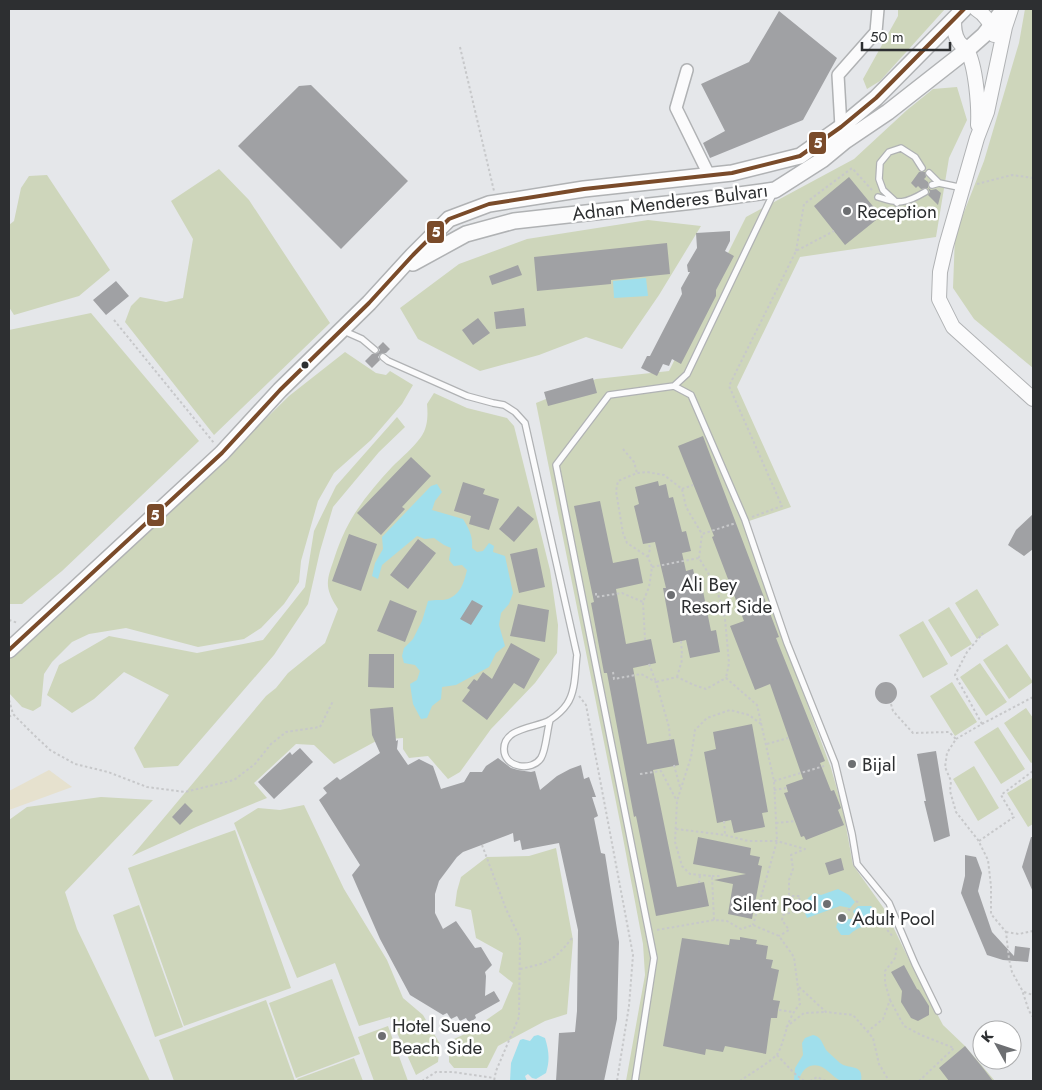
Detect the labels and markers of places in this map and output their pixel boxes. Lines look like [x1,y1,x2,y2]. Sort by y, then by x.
place label: Reception [857,198,937,225]
marker: Reception [841,205,853,217]
unlabelled marker [300,360,310,370]
place label: Ali Bey Resort Side [681,571,772,620]
marker: Ali Bey Resort Side [665,589,677,601]
place label: Bijal [862,751,896,778]
marker: Bijal [846,758,858,770]
place label: Silent Pool [732,891,817,918]
marker: Silent Pool [821,898,833,910]
place label: Adult Pool [852,905,935,932]
marker: Adult Pool [836,912,848,924]
place label: Hotel Sueno Beach Side [392,1012,491,1061]
marker: Hotel Sueno Beach Side [376,1030,388,1042]

